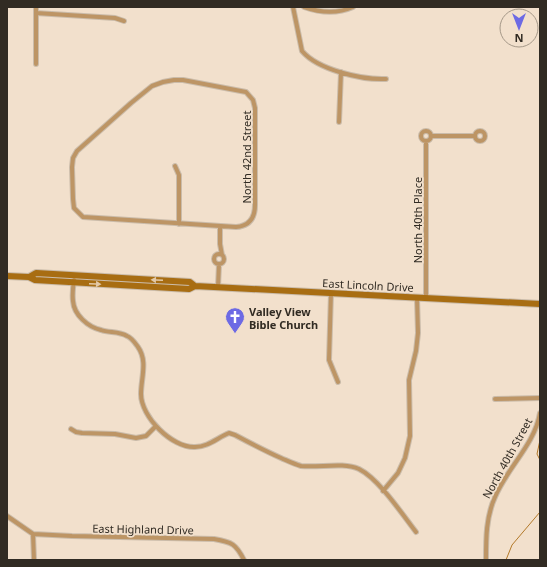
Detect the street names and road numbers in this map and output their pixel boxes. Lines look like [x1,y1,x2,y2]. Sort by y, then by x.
street label: North 42nd Street [239,111,254,203]
street label: North 40th Place [410,177,425,263]
street label: East Lincoln Drive [322,275,414,295]
street label: North 40th Street [479,415,535,501]
street label: East Highland Drive [92,521,194,537]

